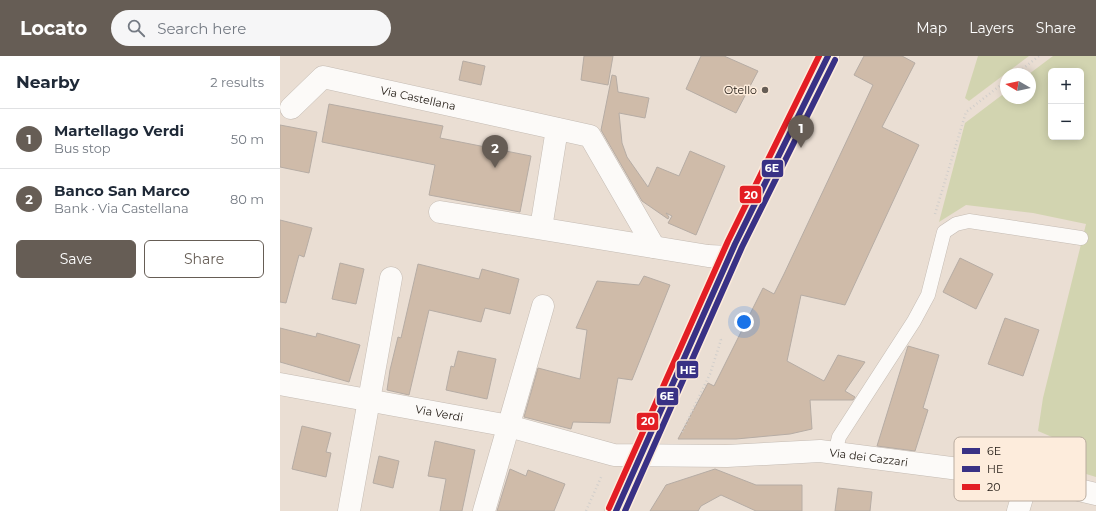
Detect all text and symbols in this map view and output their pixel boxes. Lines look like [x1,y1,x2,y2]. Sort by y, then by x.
search box [111,10,391,46]
text: Locato [20,17,87,40]
icon: search [125,17,147,39]
text: Search here [157,19,246,38]
text: Map [916,19,947,37]
text: Layers [969,19,1014,37]
text: Share [1036,19,1076,37]
north arrow [1000,68,1036,104]
map controls [1048,68,1084,140]
button: + [1048,68,1084,104]
text: Nearby [16,72,80,92]
text: 2 results [210,74,264,90]
street label: Via Castellana [379,83,457,113]
place label: Otello [724,83,757,97]
marker: Otello [760,85,770,95]
button: − [1048,104,1084,140]
pin: 1 [788,115,814,148]
text: Martellago Verdi [54,121,184,140]
text: 1 [26,131,32,147]
text: 50 m [231,131,264,147]
pin: 2 [482,135,508,168]
text: Bus stop [54,140,111,156]
line badge: 6E [761,159,784,178]
text: 6E [765,161,779,175]
text: Banco San Marco [54,181,190,200]
line badge: 20 [739,185,762,204]
text: 20 [744,188,759,202]
text: 2 [25,191,33,207]
text: 80 m [230,191,264,207]
text: Bank · Via Castellana [54,200,189,216]
button: Save [16,240,136,278]
button: Share [144,240,264,278]
your location [734,312,754,332]
line badge: HE [676,360,699,379]
text: HE [680,363,696,377]
line badge: 6E [656,387,679,406]
text: 6E [660,389,674,403]
street label: Via Verdi [414,402,464,424]
line badge: 20 [636,412,659,431]
text: 20 [641,414,656,428]
legend [954,437,1086,501]
text: 6E [987,444,1001,458]
street label: Via dei Cazzari [829,445,909,469]
text: HE [987,462,1003,476]
text: 20 [987,480,1001,494]

